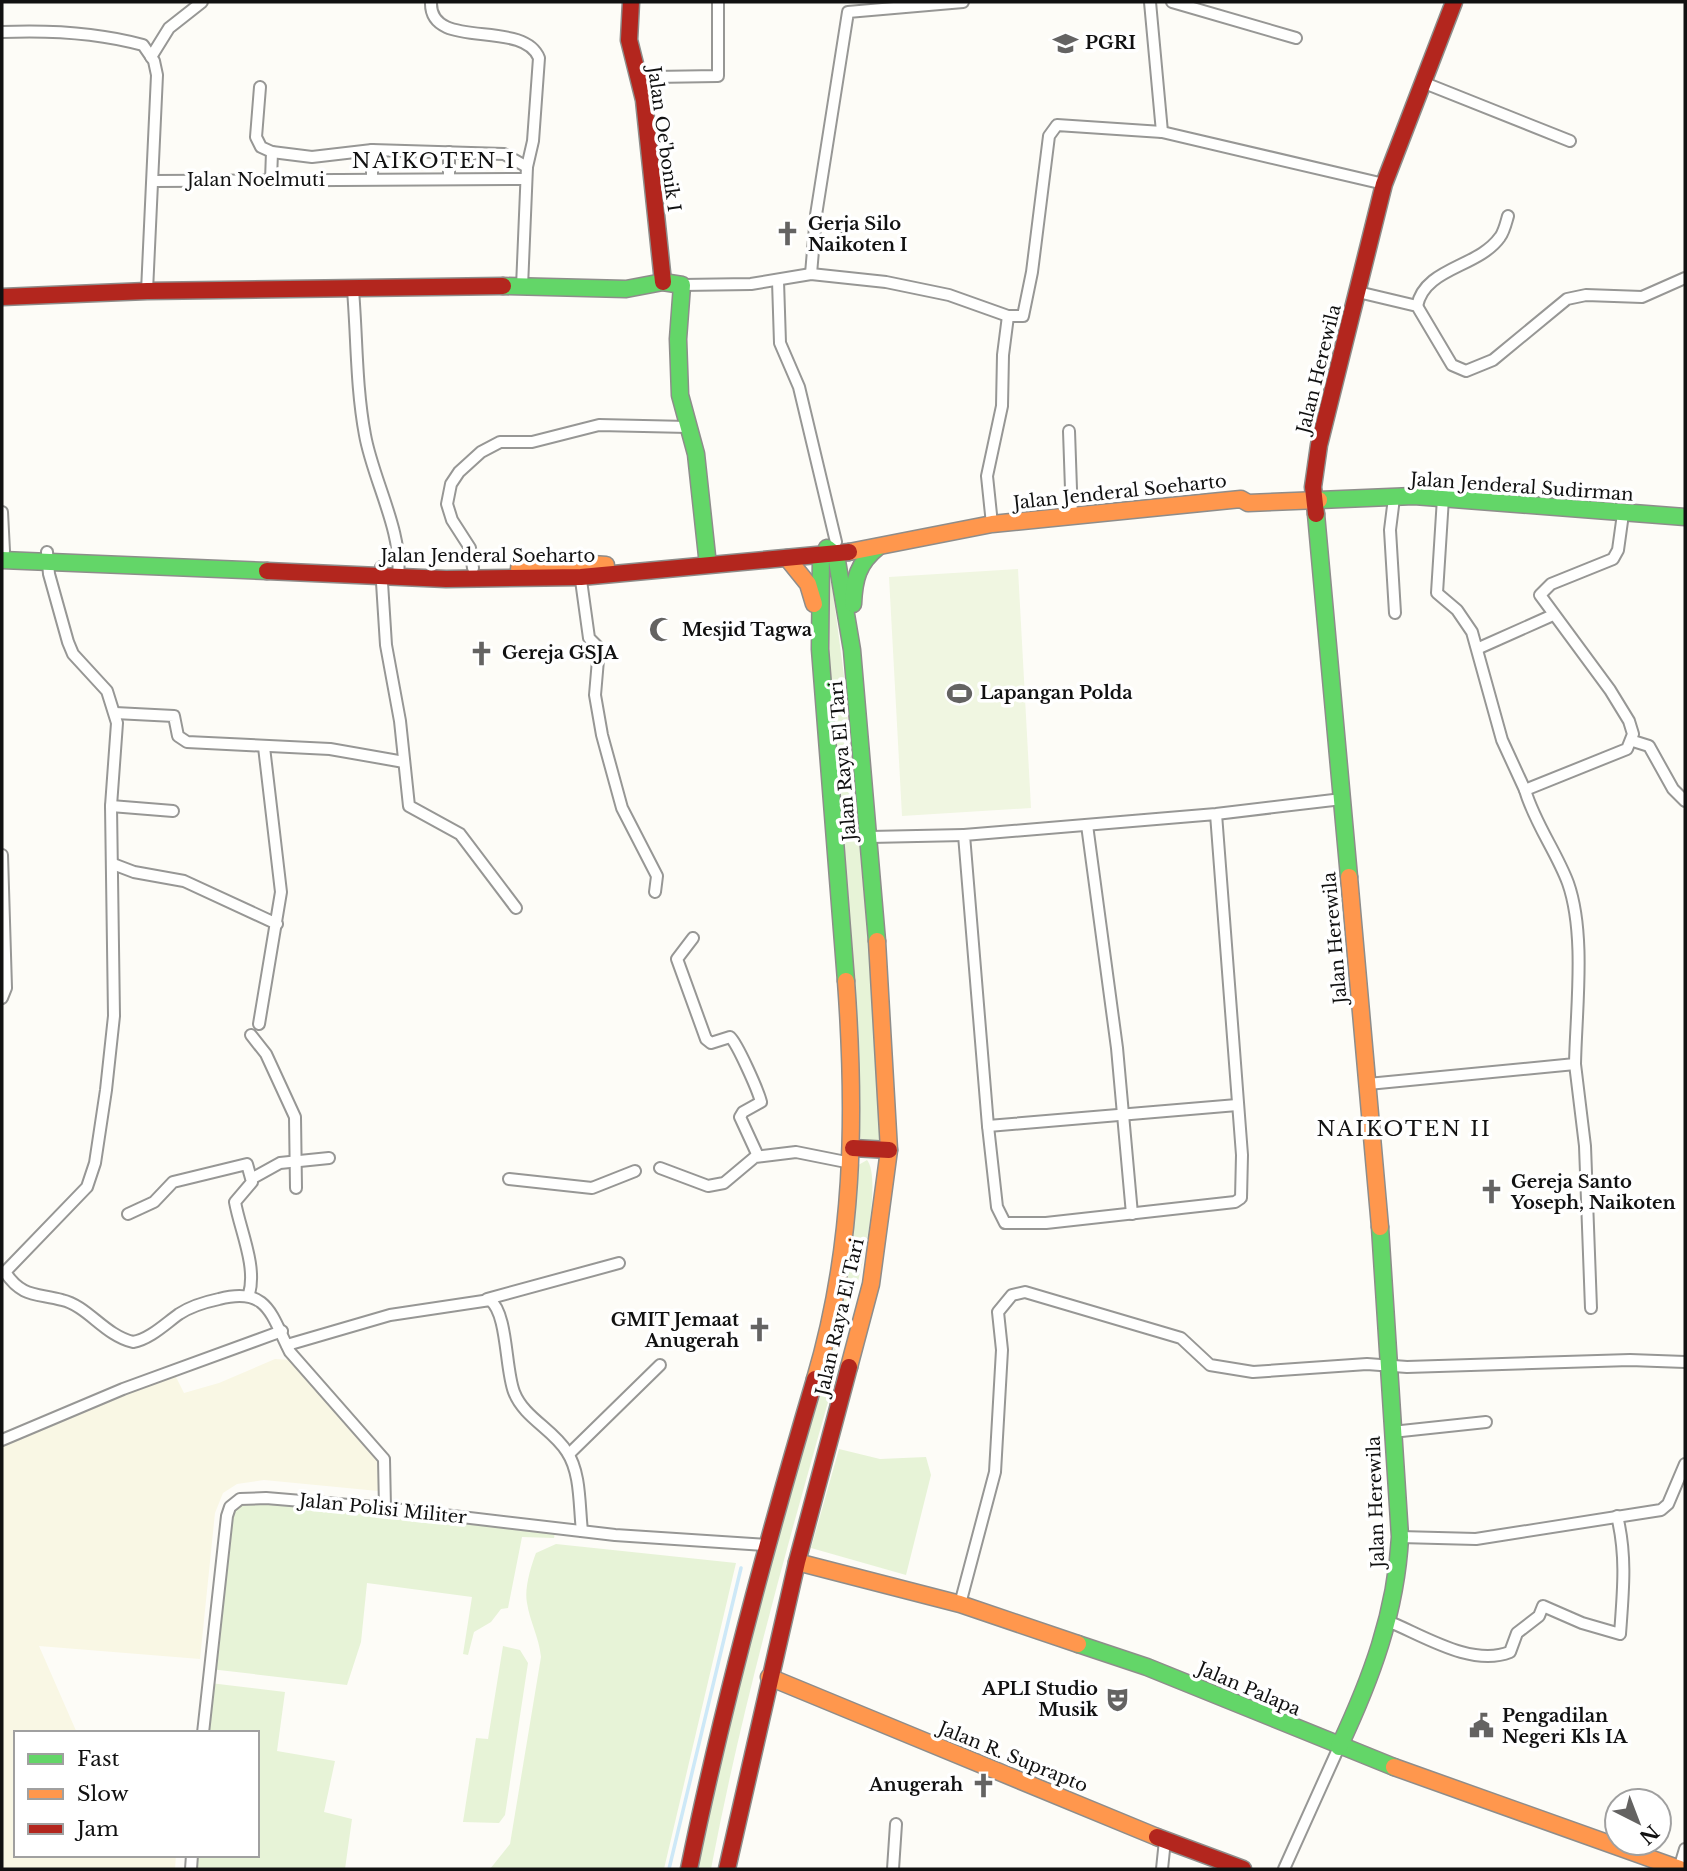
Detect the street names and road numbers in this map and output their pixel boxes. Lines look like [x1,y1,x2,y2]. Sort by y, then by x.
street label: Jalan Oe'bonik I [643,63,685,213]
street label: Jalan Noelmuti [185,169,325,191]
street label: Jalan Herewila [1292,302,1346,438]
street label: Jalan Jenderal Sudirman [1408,468,1634,506]
street label: Jalan Jenderal Soeharto [1010,470,1228,514]
street label: Jalan Jenderal Soeharto [379,545,595,567]
street label: Jalan Raya El Tari [825,680,861,844]
street label: Jalan Herewila [1318,871,1352,1007]
street label: Jalan Raya El Tari [811,1236,869,1400]
street label: Jalan Herewila [1363,1436,1389,1570]
street label: Jalan Polisi Militer [296,1489,468,1529]
street label: Jalan Palapa [1192,1657,1304,1721]
street label: Jalan R. Suprapto [933,1716,1091,1797]

